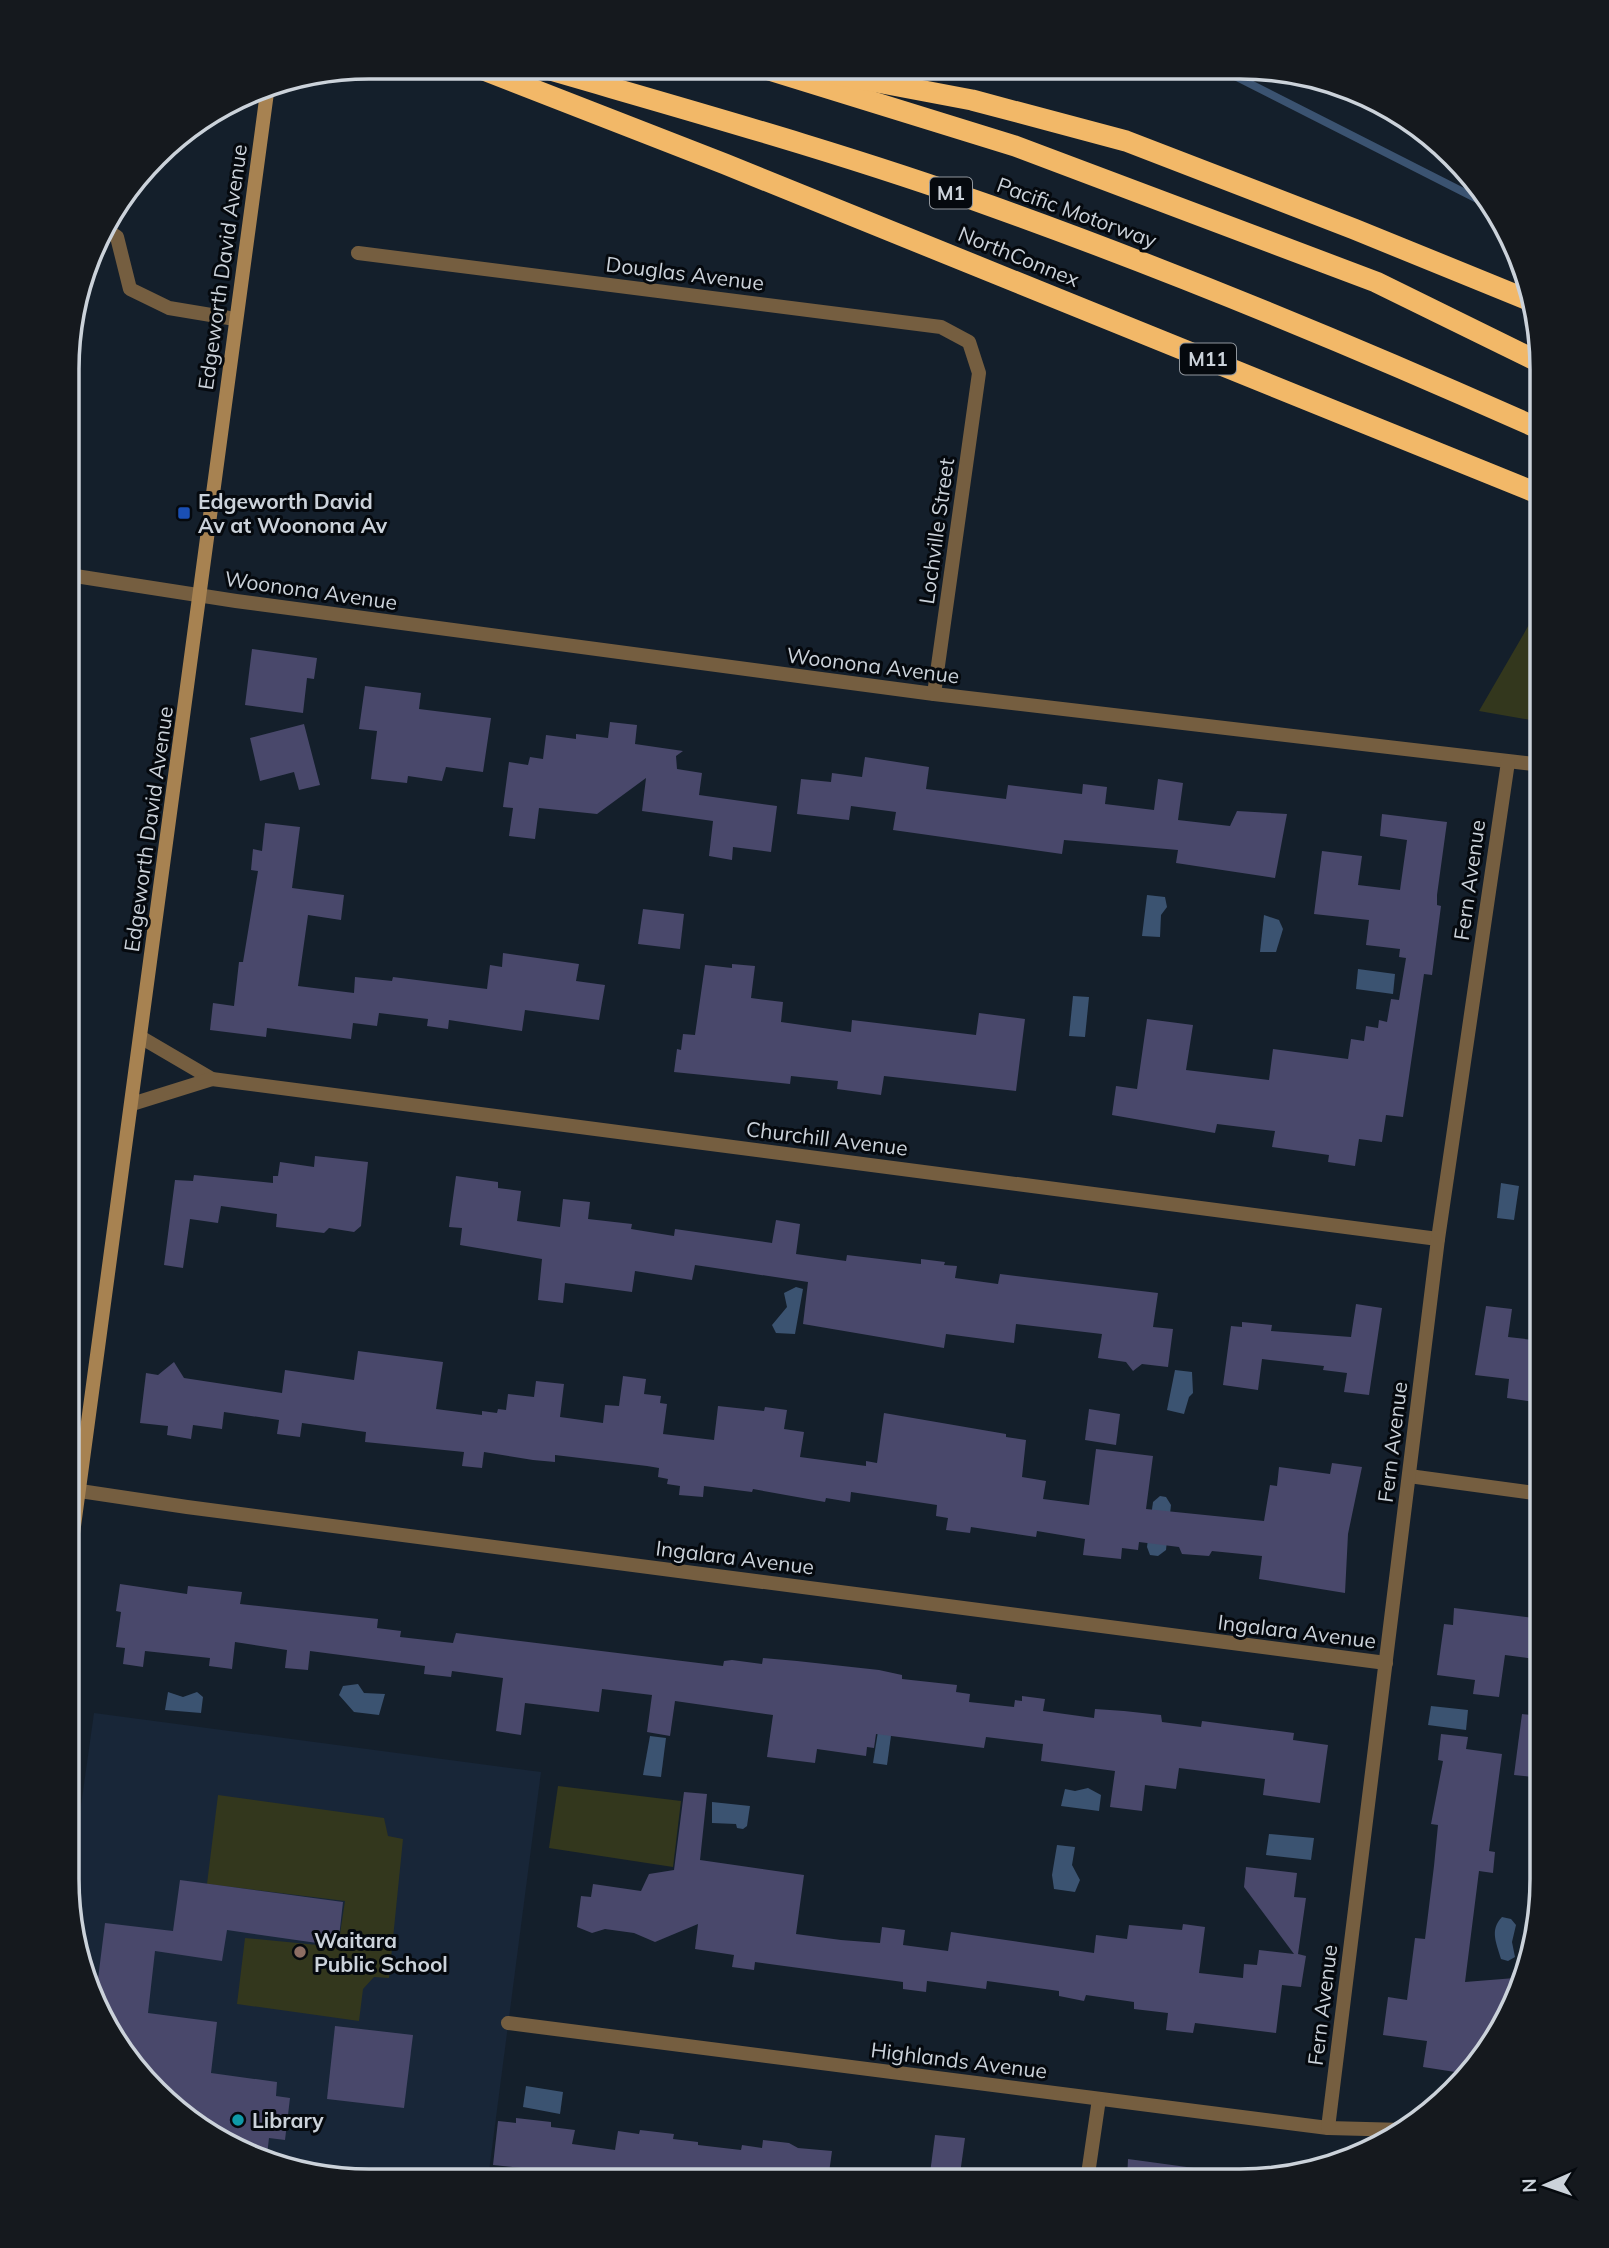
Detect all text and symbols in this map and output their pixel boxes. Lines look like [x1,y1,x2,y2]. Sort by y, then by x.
street label: Edgeworth David Avenue [192,143,252,391]
street label: Pacific Motorway [994,171,1160,253]
road number: M1 [930,178,972,209]
street label: NorthConnex [955,220,1083,292]
street label: Douglas Avenue [604,250,766,296]
road number: M11 [1180,344,1236,374]
street label: Lochville Street [913,456,959,606]
place label: Edgeworth David Av at Woonona Av [198,488,388,538]
marker: Edgeworth David Av at Woonona Av [176,505,192,521]
street label: Woonona Avenue [223,565,399,615]
street label: Woonona Avenue [785,641,961,689]
street label: Edgeworth David Avenue [118,705,178,953]
street label: Fern Avenue [1448,818,1490,942]
street label: Churchill Avenue [745,1115,909,1161]
street label: Fern Avenue [1372,1380,1412,1504]
street label: Ingalara Avenue [654,1534,816,1580]
street label: Ingalara Avenue [1216,1608,1378,1654]
place label: Waitara Public School [314,1927,448,1977]
street label: Fern Avenue [1302,1943,1342,2067]
marker: Waitara Public School [292,1944,308,1960]
street label: Highlands Avenue [869,2036,1049,2084]
place label: Library [252,2107,324,2133]
marker: Library [230,2112,246,2128]
north arrow [1511,2150,1581,2220]
text: N [1517,2178,1541,2193]

